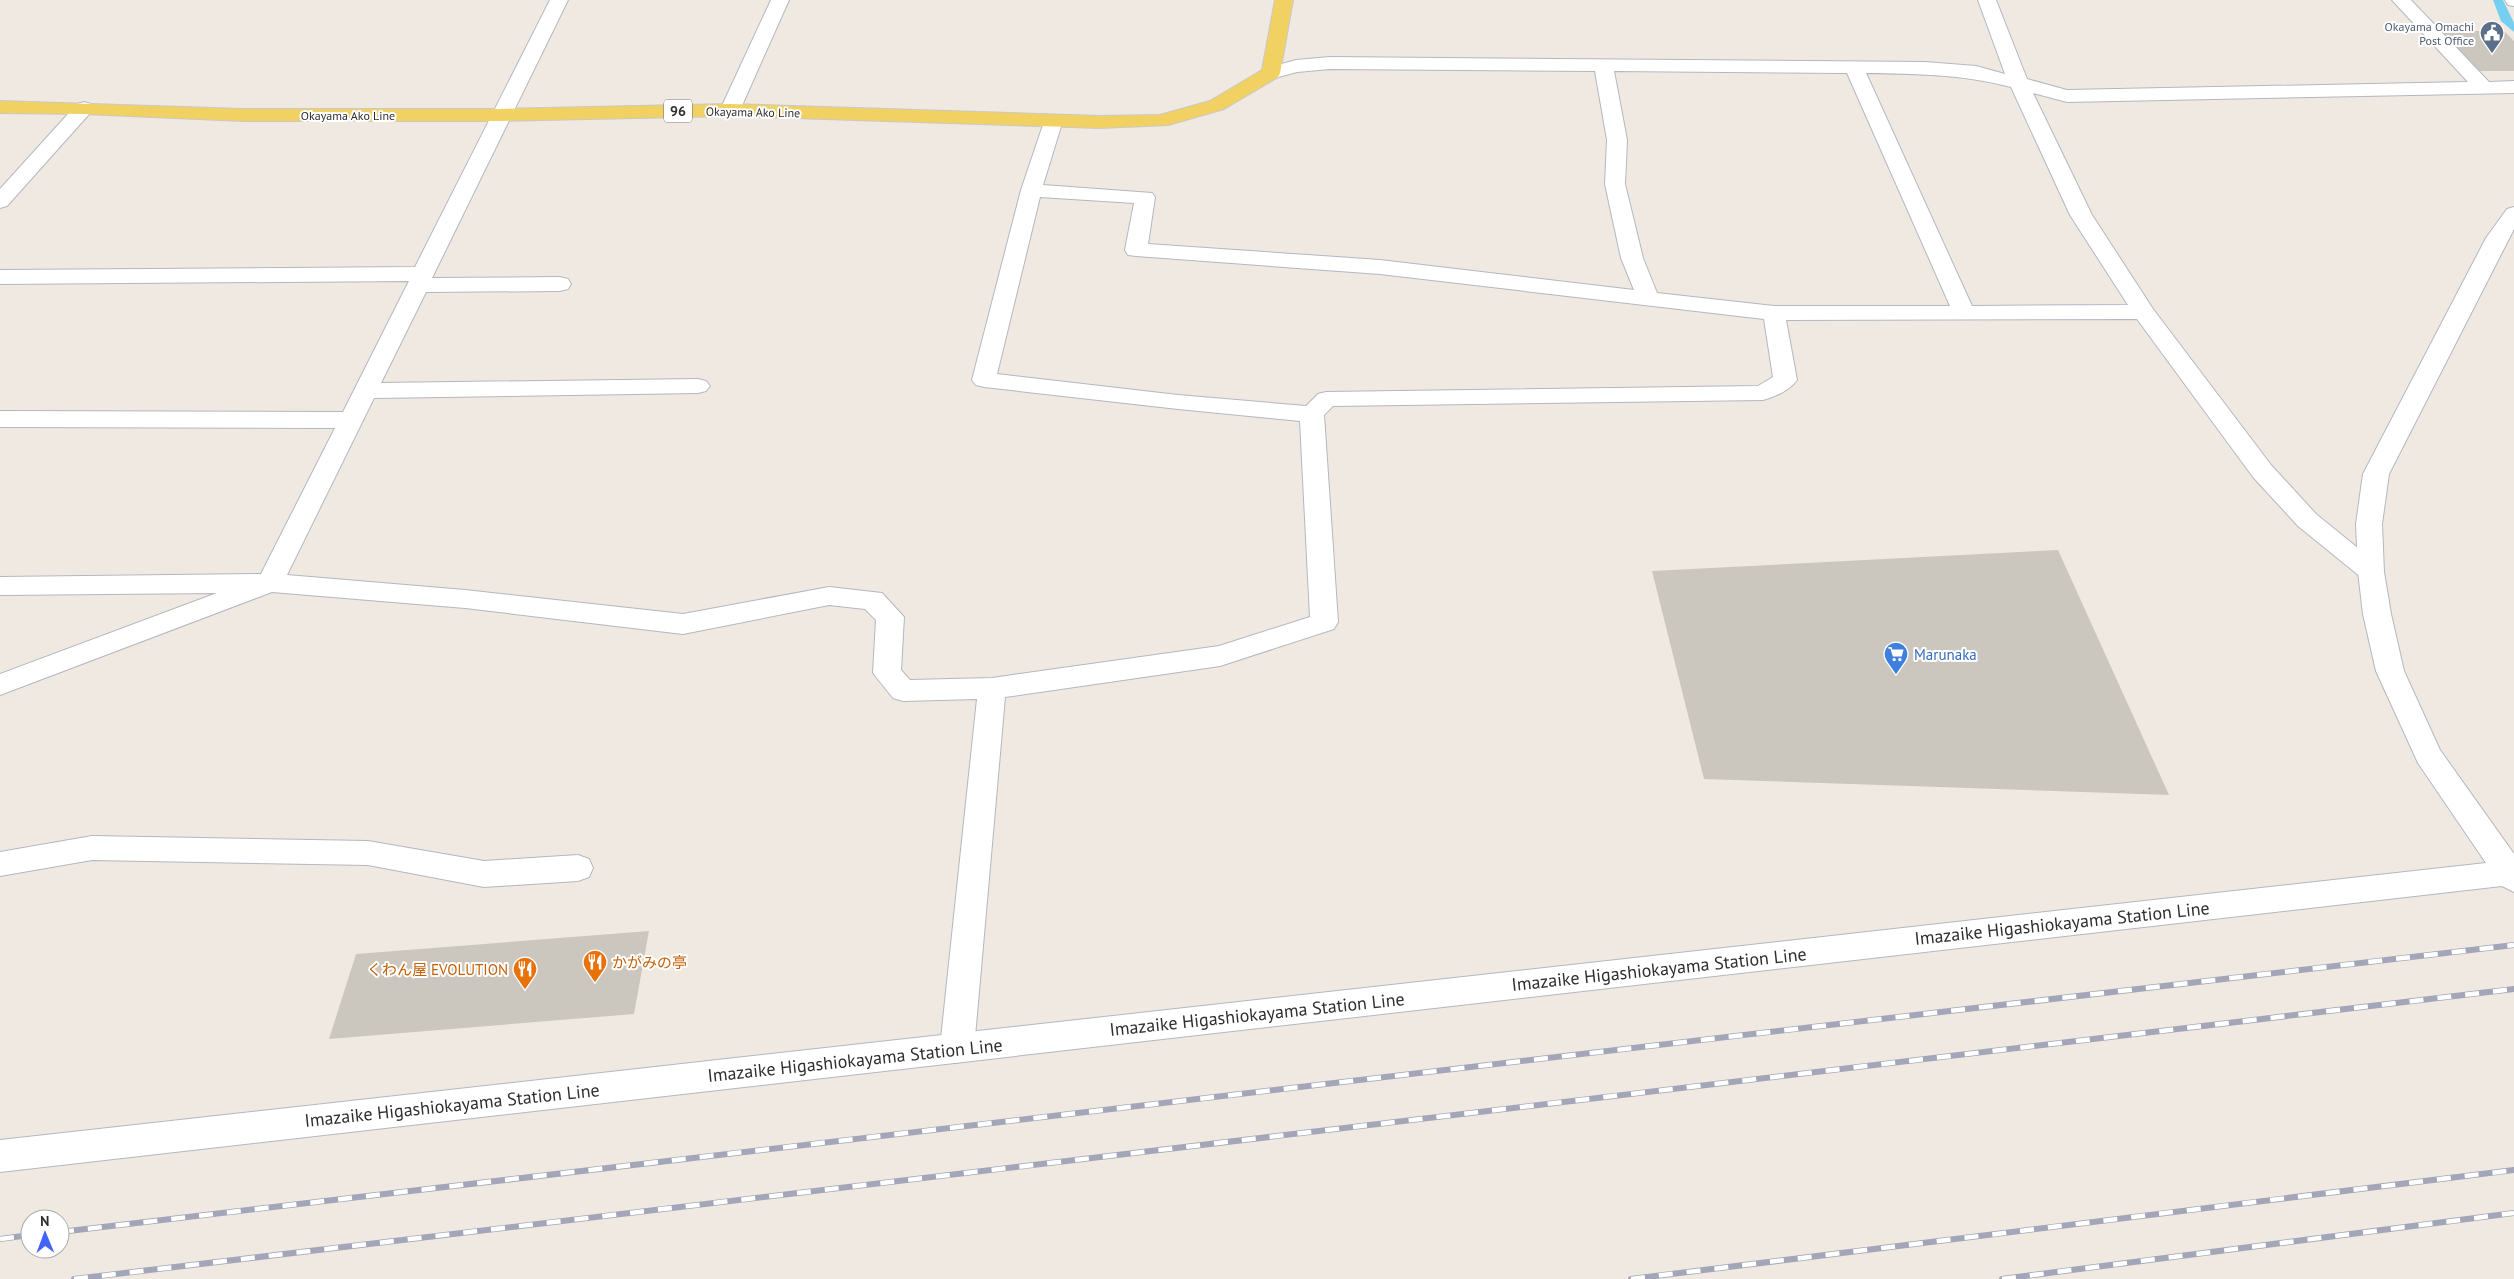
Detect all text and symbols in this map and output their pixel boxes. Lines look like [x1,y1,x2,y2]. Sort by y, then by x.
place label: Okayama Omachi Post Office [2385,19,2474,48]
public building icon: Okayama Omachi Post Office [2479,20,2505,54]
road number: 96 [664,100,692,122]
street label: Okayama Ako Line [706,104,800,120]
street label: Okayama Ako Line [301,108,395,123]
supermarket icon: Marunaka [1883,641,1909,675]
place label: Marunaka [1914,645,1977,664]
street label: Imazaike Higashiokayama Station Line [1913,896,2211,950]
street label: Imazaike Higashiokayama Station Line [1510,942,1808,996]
restaurant icon: かがみの亭 [582,949,608,983]
place label: かがみの亭 [612,953,687,972]
restaurant icon: くわん屋 EVOLUTION [512,956,538,990]
place label: くわん屋 EVOLUTION [367,960,508,979]
street label: Imazaike Higashiokayama Station Line [1108,987,1406,1041]
street label: Imazaike Higashiokayama Station Line [706,1033,1004,1087]
street label: Imazaike Higashiokayama Station Line [303,1078,601,1132]
north arrow [20,1209,70,1259]
text: N [40,1212,50,1230]

